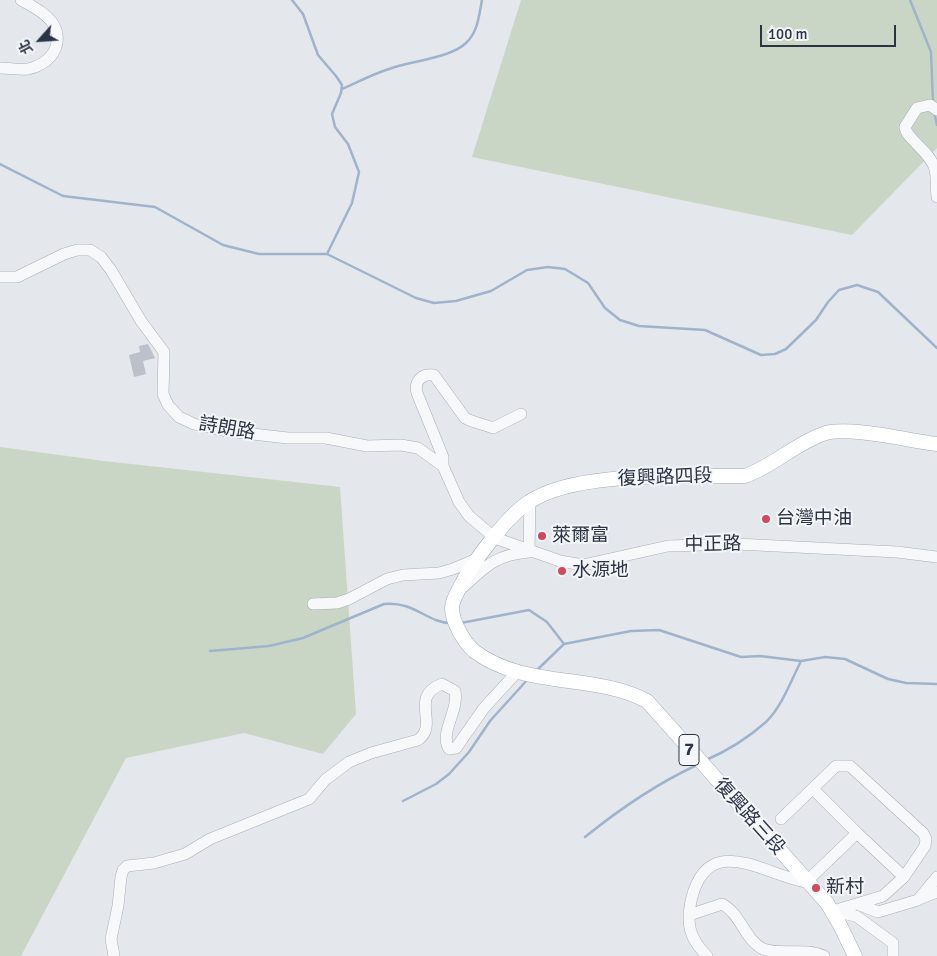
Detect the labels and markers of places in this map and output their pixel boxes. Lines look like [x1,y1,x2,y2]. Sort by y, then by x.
place label: 台灣中油 [776,508,852,530]
marker: 台灣中油 [760,513,772,525]
place label: 萊爾富 [552,525,609,547]
marker: 萊爾富 [536,530,548,542]
place label: 水源地 [572,560,629,582]
marker: 水源地 [556,565,568,577]
place label: 新村 [826,877,864,899]
marker: 新村 [810,882,822,894]

